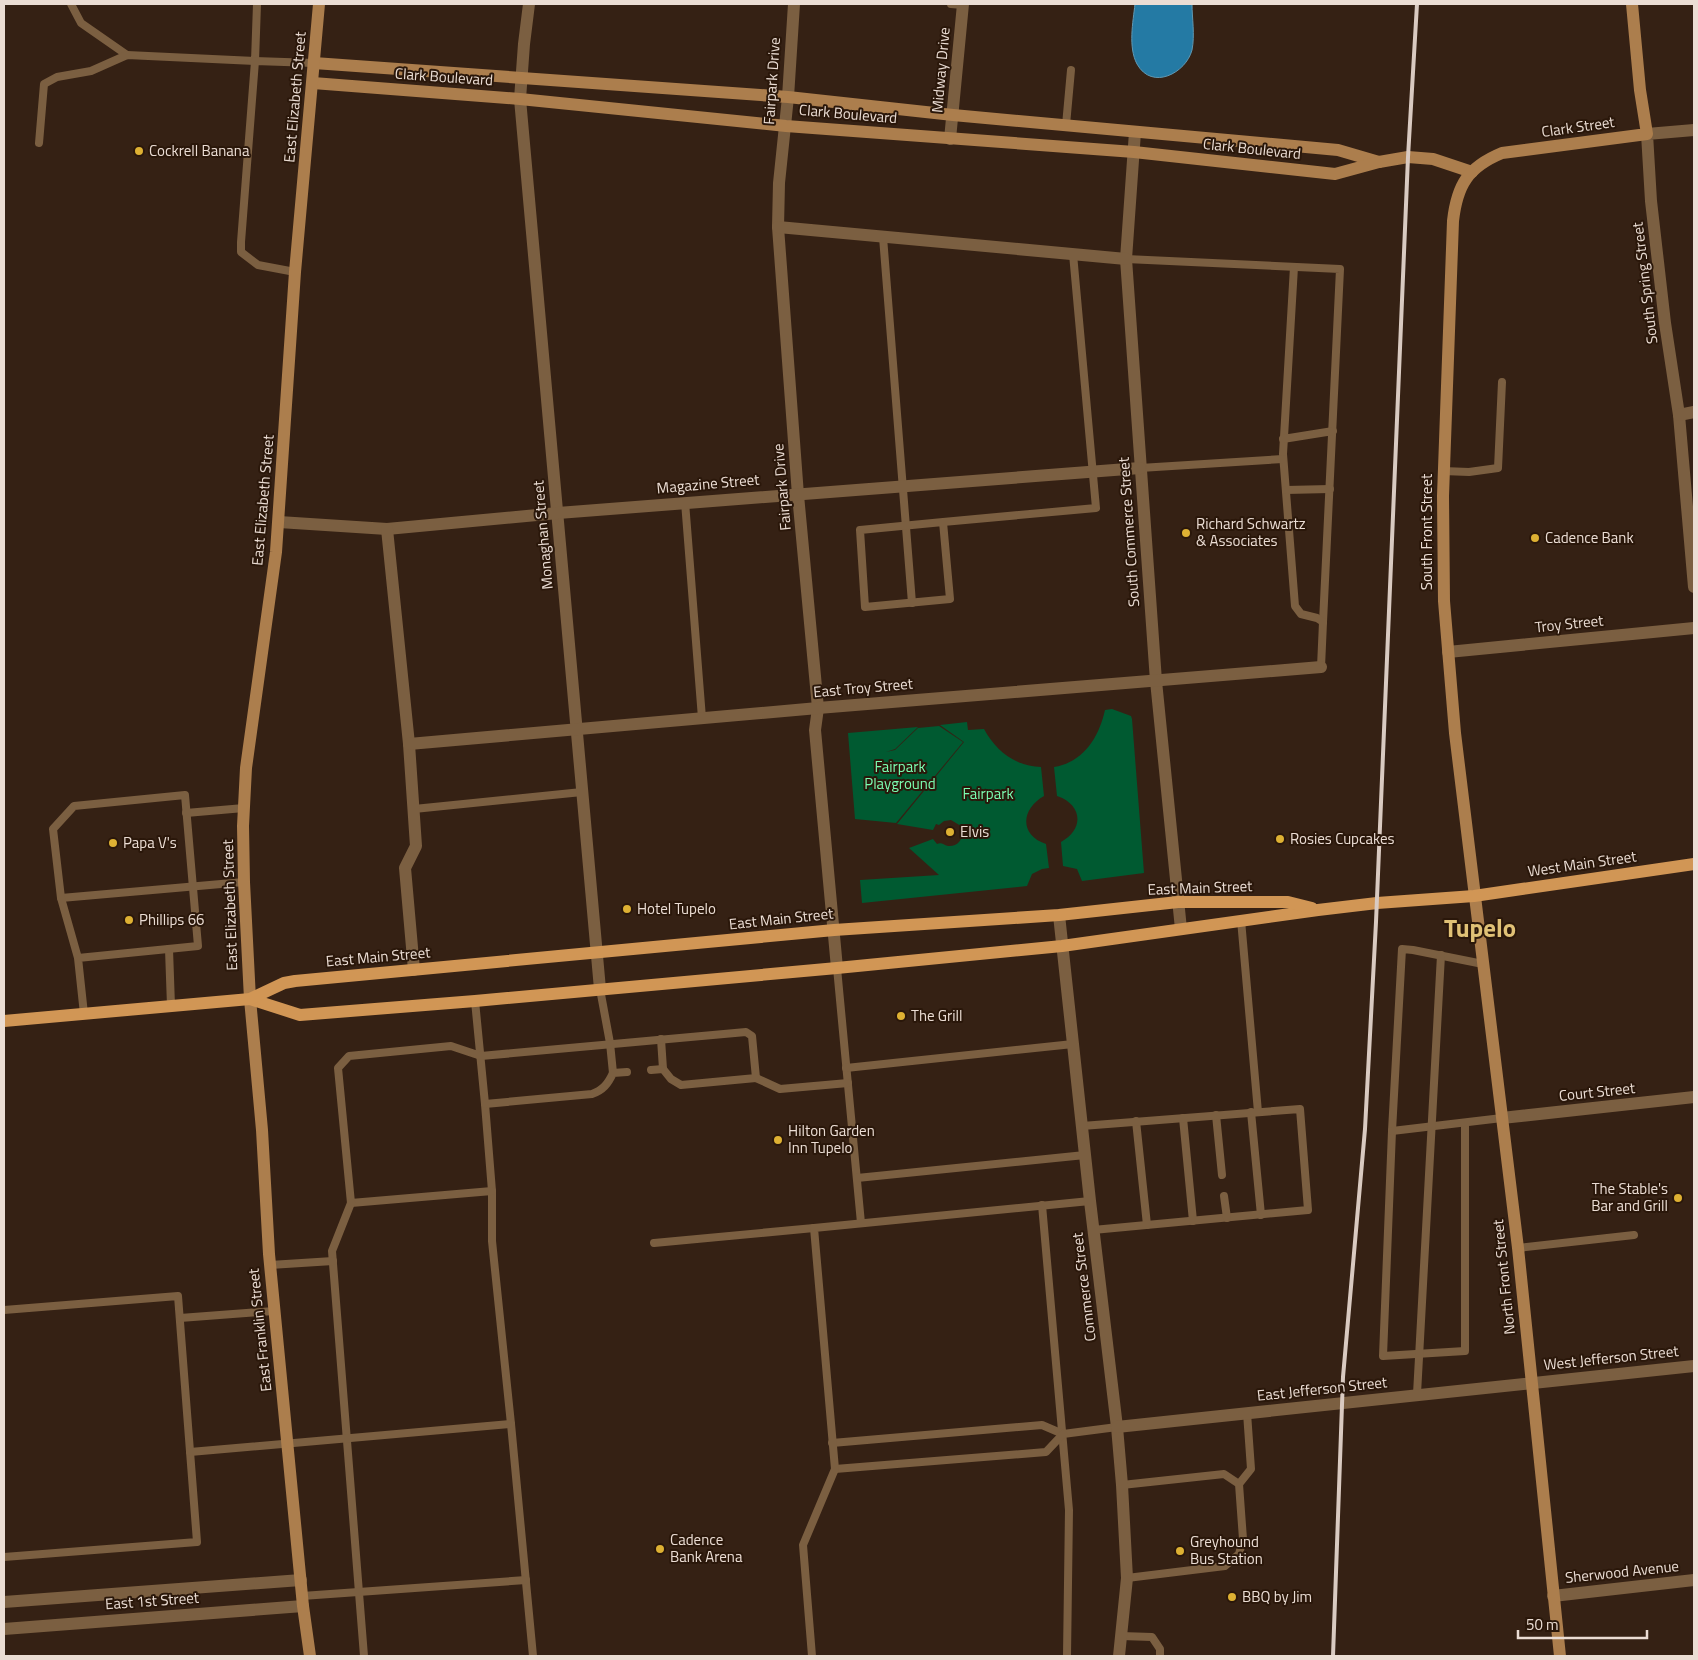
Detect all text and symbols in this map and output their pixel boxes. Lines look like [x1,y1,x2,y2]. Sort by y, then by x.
street label: Midway Drive [925,26,956,114]
street label: East Elizabeth Street [277,30,312,163]
street label: Fairpark Drive [757,37,786,125]
street label: Clark Boulevard [394,62,494,91]
street label: Clark Boulevard [798,98,898,129]
street label: Clark Street [1540,110,1617,143]
street label: Clark Boulevard [1202,132,1302,165]
place label: Cockrell Banana [149,139,250,162]
marker: Cockrell Banana [133,145,145,157]
street label: South Spring Street [1626,220,1663,345]
street label: East Elizabeth Street [245,433,280,566]
street label: Fairpark Drive [766,443,797,532]
street label: South Commerce Street [1112,456,1145,608]
street label: Magazine Street [656,467,761,499]
street label: South Front Street [1415,473,1438,590]
street label: Monaghan Street [526,479,559,591]
place label: Richard Schwartz & Associates [1196,512,1306,552]
place label: Cadence Bank [1545,526,1634,549]
marker: Richard Schwartz & Associates [1180,527,1192,539]
marker: Cadence Bank [1529,532,1541,544]
street label: Troy Street [1534,608,1605,639]
street label: East Troy Street [812,672,914,703]
park label: Fairpark Playground [864,755,936,795]
park label: Fairpark [962,782,1014,805]
place label: Elvis [960,820,989,843]
marker: Elvis [944,826,956,838]
place label: Rosies Cupcakes [1290,827,1395,850]
place label: Papa V's [123,831,177,854]
marker: Rosies Cupcakes [1274,833,1286,845]
marker: Papa V's [107,837,119,849]
street label: East Elizabeth Street [216,838,243,971]
street label: West Main Street [1526,844,1638,883]
street label: East Main Street [1147,874,1253,901]
place label: Hotel Tupelo [637,897,716,920]
street label: East Main Street [728,902,835,935]
marker: Hotel Tupelo [621,903,633,915]
place label: Phillips 66 [139,908,204,931]
district label: Tupelo [1444,909,1516,947]
marker: Phillips 66 [123,914,135,926]
street label: East Main Street [325,940,432,973]
place label: The Grill [911,1004,962,1027]
marker: The Grill [895,1010,907,1022]
street label: Court Street [1558,1076,1637,1107]
place label: Hilton Garden Inn Tupelo [788,1119,875,1159]
marker: Hilton Garden Inn Tupelo [772,1134,784,1146]
place label: The Stable's Bar and Grill [1591,1177,1668,1217]
marker: The Stable's Bar and Grill [1672,1192,1684,1204]
street label: North Front Street [1486,1218,1521,1336]
street label: Commerce Street [1065,1231,1102,1343]
street label: East Franklin Street [242,1267,277,1393]
street label: West Jefferson Street [1542,1339,1680,1376]
street label: East Jefferson Street [1256,1370,1389,1407]
place label: Cadence Bank Arena [670,1528,743,1568]
place label: Greyhound Bus Station [1190,1530,1263,1570]
marker: Cadence Bank Arena [654,1543,666,1555]
marker: Greyhound Bus Station [1174,1545,1186,1557]
street label: Sherwood Avenue [1564,1554,1680,1589]
place label: BBQ by Jim [1242,1585,1312,1608]
street label: East 1st Street [104,1586,200,1615]
marker: BBQ by Jim [1226,1591,1238,1603]
scale bar [1518,1608,1647,1640]
text: 50 m [1526,1613,1559,1636]

